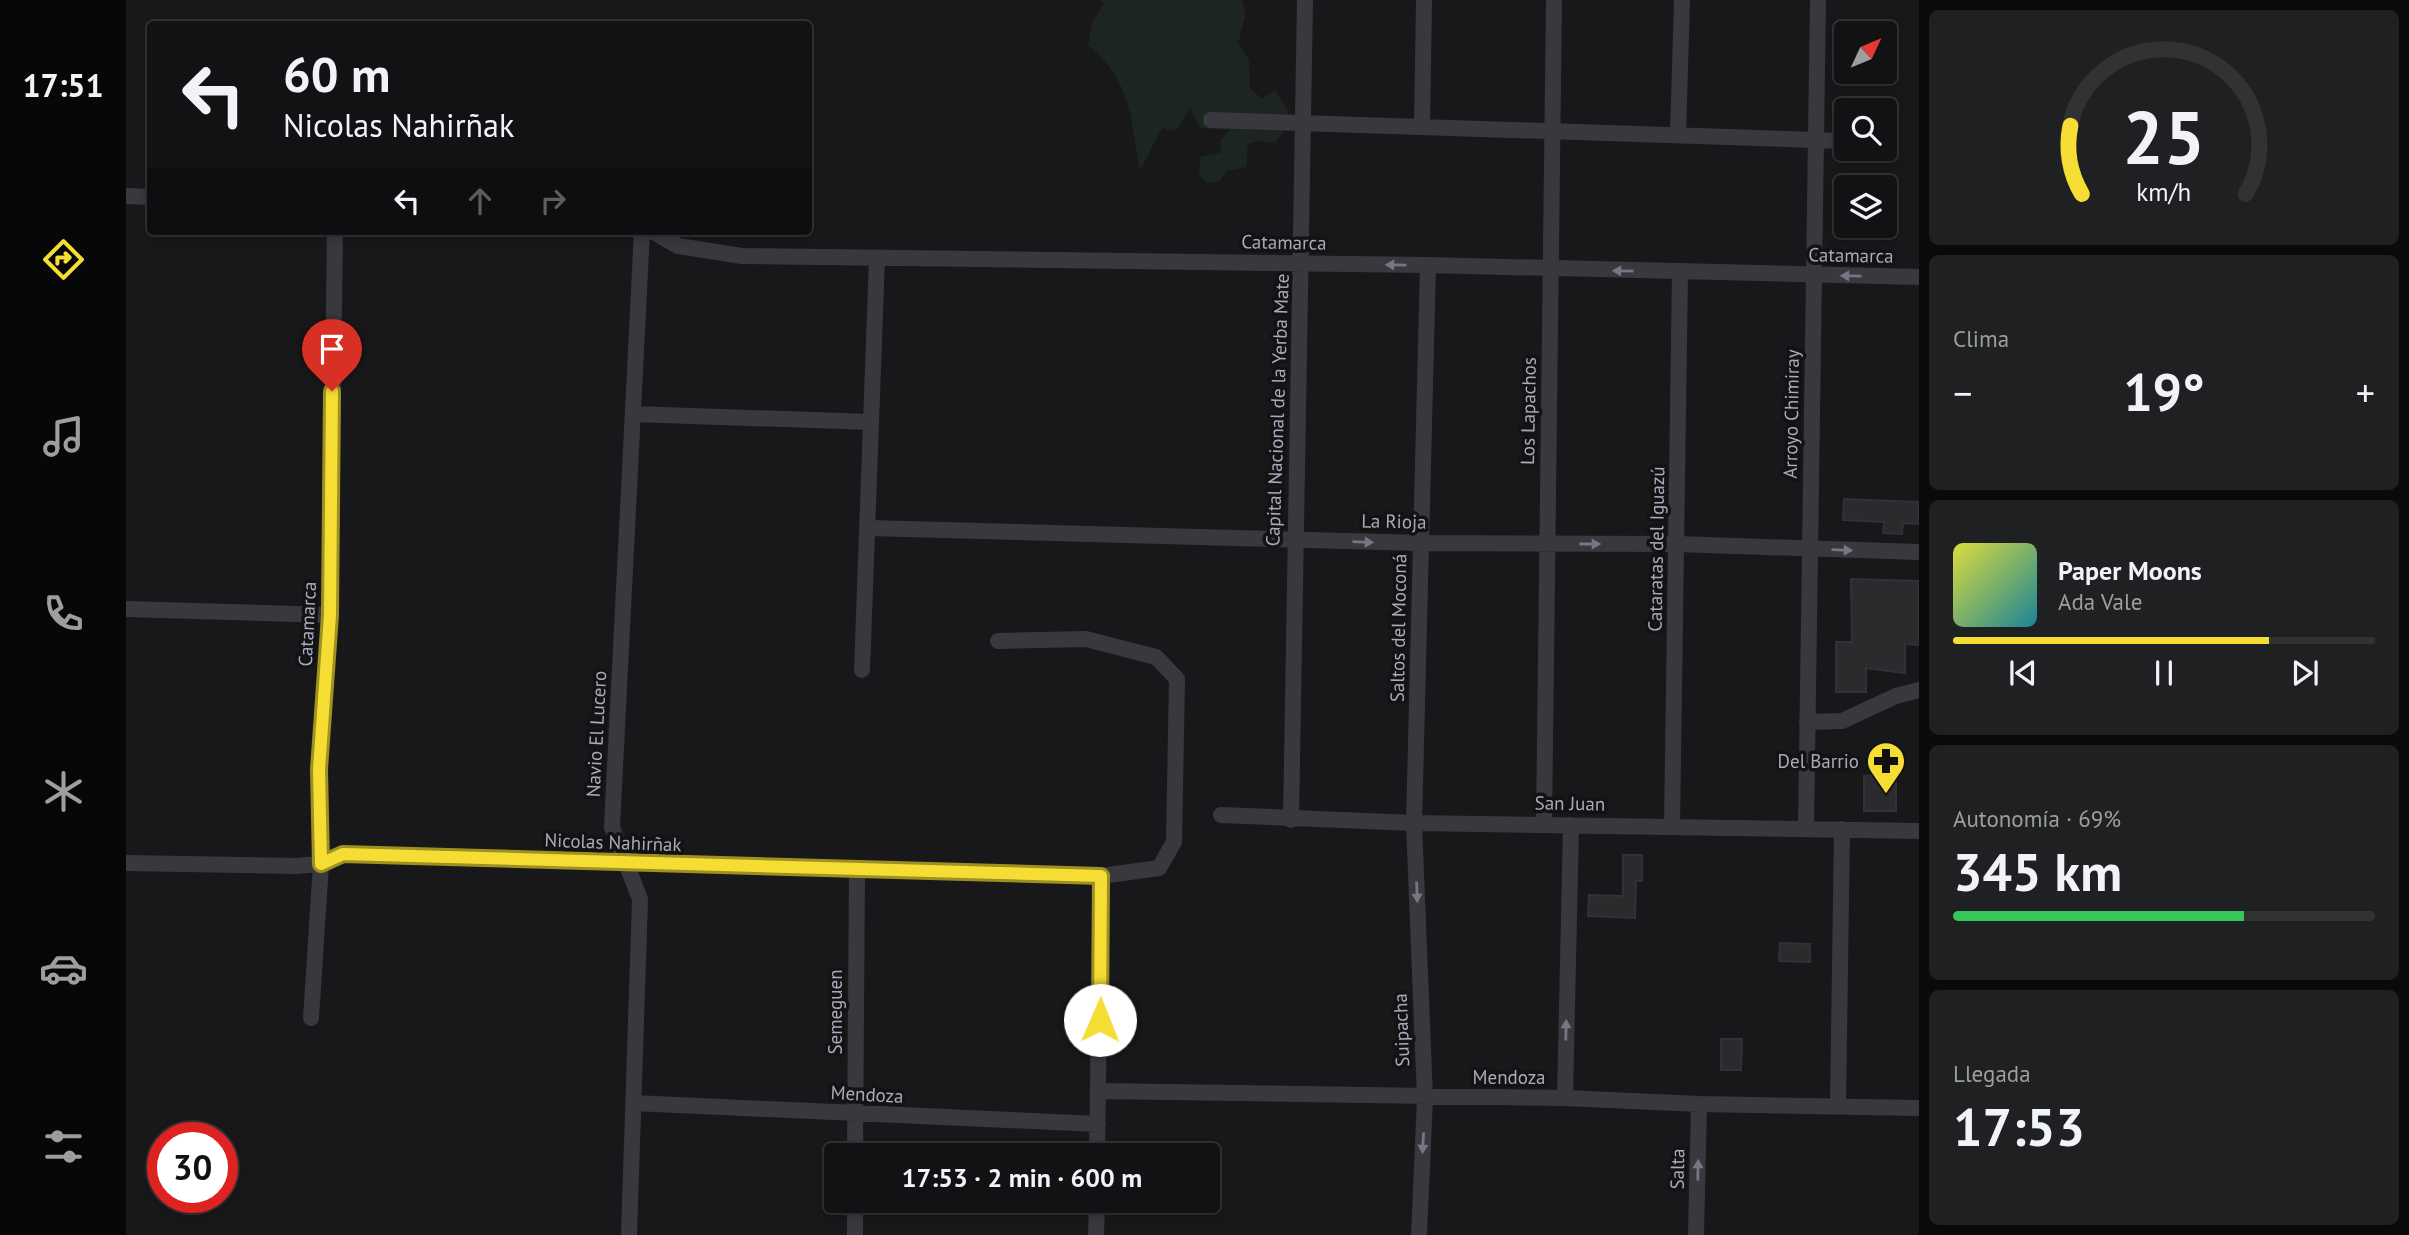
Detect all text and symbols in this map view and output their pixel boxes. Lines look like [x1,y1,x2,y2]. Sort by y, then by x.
north arrow [1834,21,1897,84]
map controls [1834,21,1897,238]
text: 60 m [283,42,390,106]
icon: left [168,49,259,140]
text: 17:51 [22,64,104,106]
text: 25 [2123,90,2205,184]
button: search [1834,98,1897,161]
text: Nicolas Nahirñak [283,104,514,146]
button: layers [1834,175,1897,238]
text: km/h [2137,175,2191,207]
icon: left [388,182,426,220]
icon: ahead [461,182,499,220]
icon: right [534,182,572,220]
street label: Catamarca [1241,229,1327,255]
icon: directions [39,235,88,284]
street label: Catamarca [1808,242,1894,268]
one-way arrow [1385,259,1407,270]
one-way arrow [1612,265,1634,277]
one-way arrow [1840,270,1862,282]
street label: Capital Nacional de la Yerba Mate [1260,273,1294,547]
pin [302,319,362,391]
text: Clima [1953,324,2009,353]
icon: arrive [313,330,351,368]
street label: Arroyo Chimiray [1778,349,1804,479]
street label: Los Lapachos [1515,357,1541,465]
text: 19° [2123,358,2205,425]
text: − [1953,368,1972,417]
text: + [2356,368,2375,417]
icon: music [39,412,88,461]
street label: Cataratas del Iguazú [1643,466,1669,632]
street label: La Rioja [1361,508,1427,534]
one-way arrow [1352,536,1374,547]
one-way arrow [1579,538,1601,550]
one-way arrow [1831,544,1853,555]
street label: Saltos del Moconá [1385,554,1411,702]
text: Paper Moons [2058,554,2202,587]
street label: Catamarca [293,581,321,667]
text: Ada Vale [2058,587,2142,616]
icon: phone [39,589,88,638]
icon: previous [2004,654,2042,692]
icon: pause [2145,654,2183,692]
icon: next [2286,654,2324,692]
street label: Navio El Lucero [581,670,611,798]
pharmacy icon: Del Barrio [1865,740,1907,795]
place label: Del Barrio [1778,749,1859,773]
icon: climate [39,767,88,816]
street label: San Juan [1535,790,1605,816]
text: Autonomía · 69% [1953,804,2121,833]
street label: Nicolas Nahirñak [544,828,682,856]
text: 345 km [1953,838,2122,905]
one-way arrow [1411,881,1423,903]
icon: car [39,944,88,993]
street label: Semeguen [823,969,847,1055]
position arrow [1063,983,1137,1057]
street label: Suipacha [1388,993,1414,1067]
one-way arrow [1561,1018,1572,1040]
text: Llegada [1953,1059,2031,1088]
street label: Mendoza [1472,1065,1546,1089]
street label: Mendoza [830,1080,904,1108]
text: 17:53 [1953,1093,2085,1160]
icon: filters [39,1122,88,1171]
speed limit sign: 30 [147,1122,238,1213]
one-way arrow [1417,1133,1428,1155]
street label: Salta [1665,1148,1689,1190]
one-way arrow [1692,1158,1703,1180]
text: 17:53 · 2 min · 600 m [902,1161,1142,1194]

